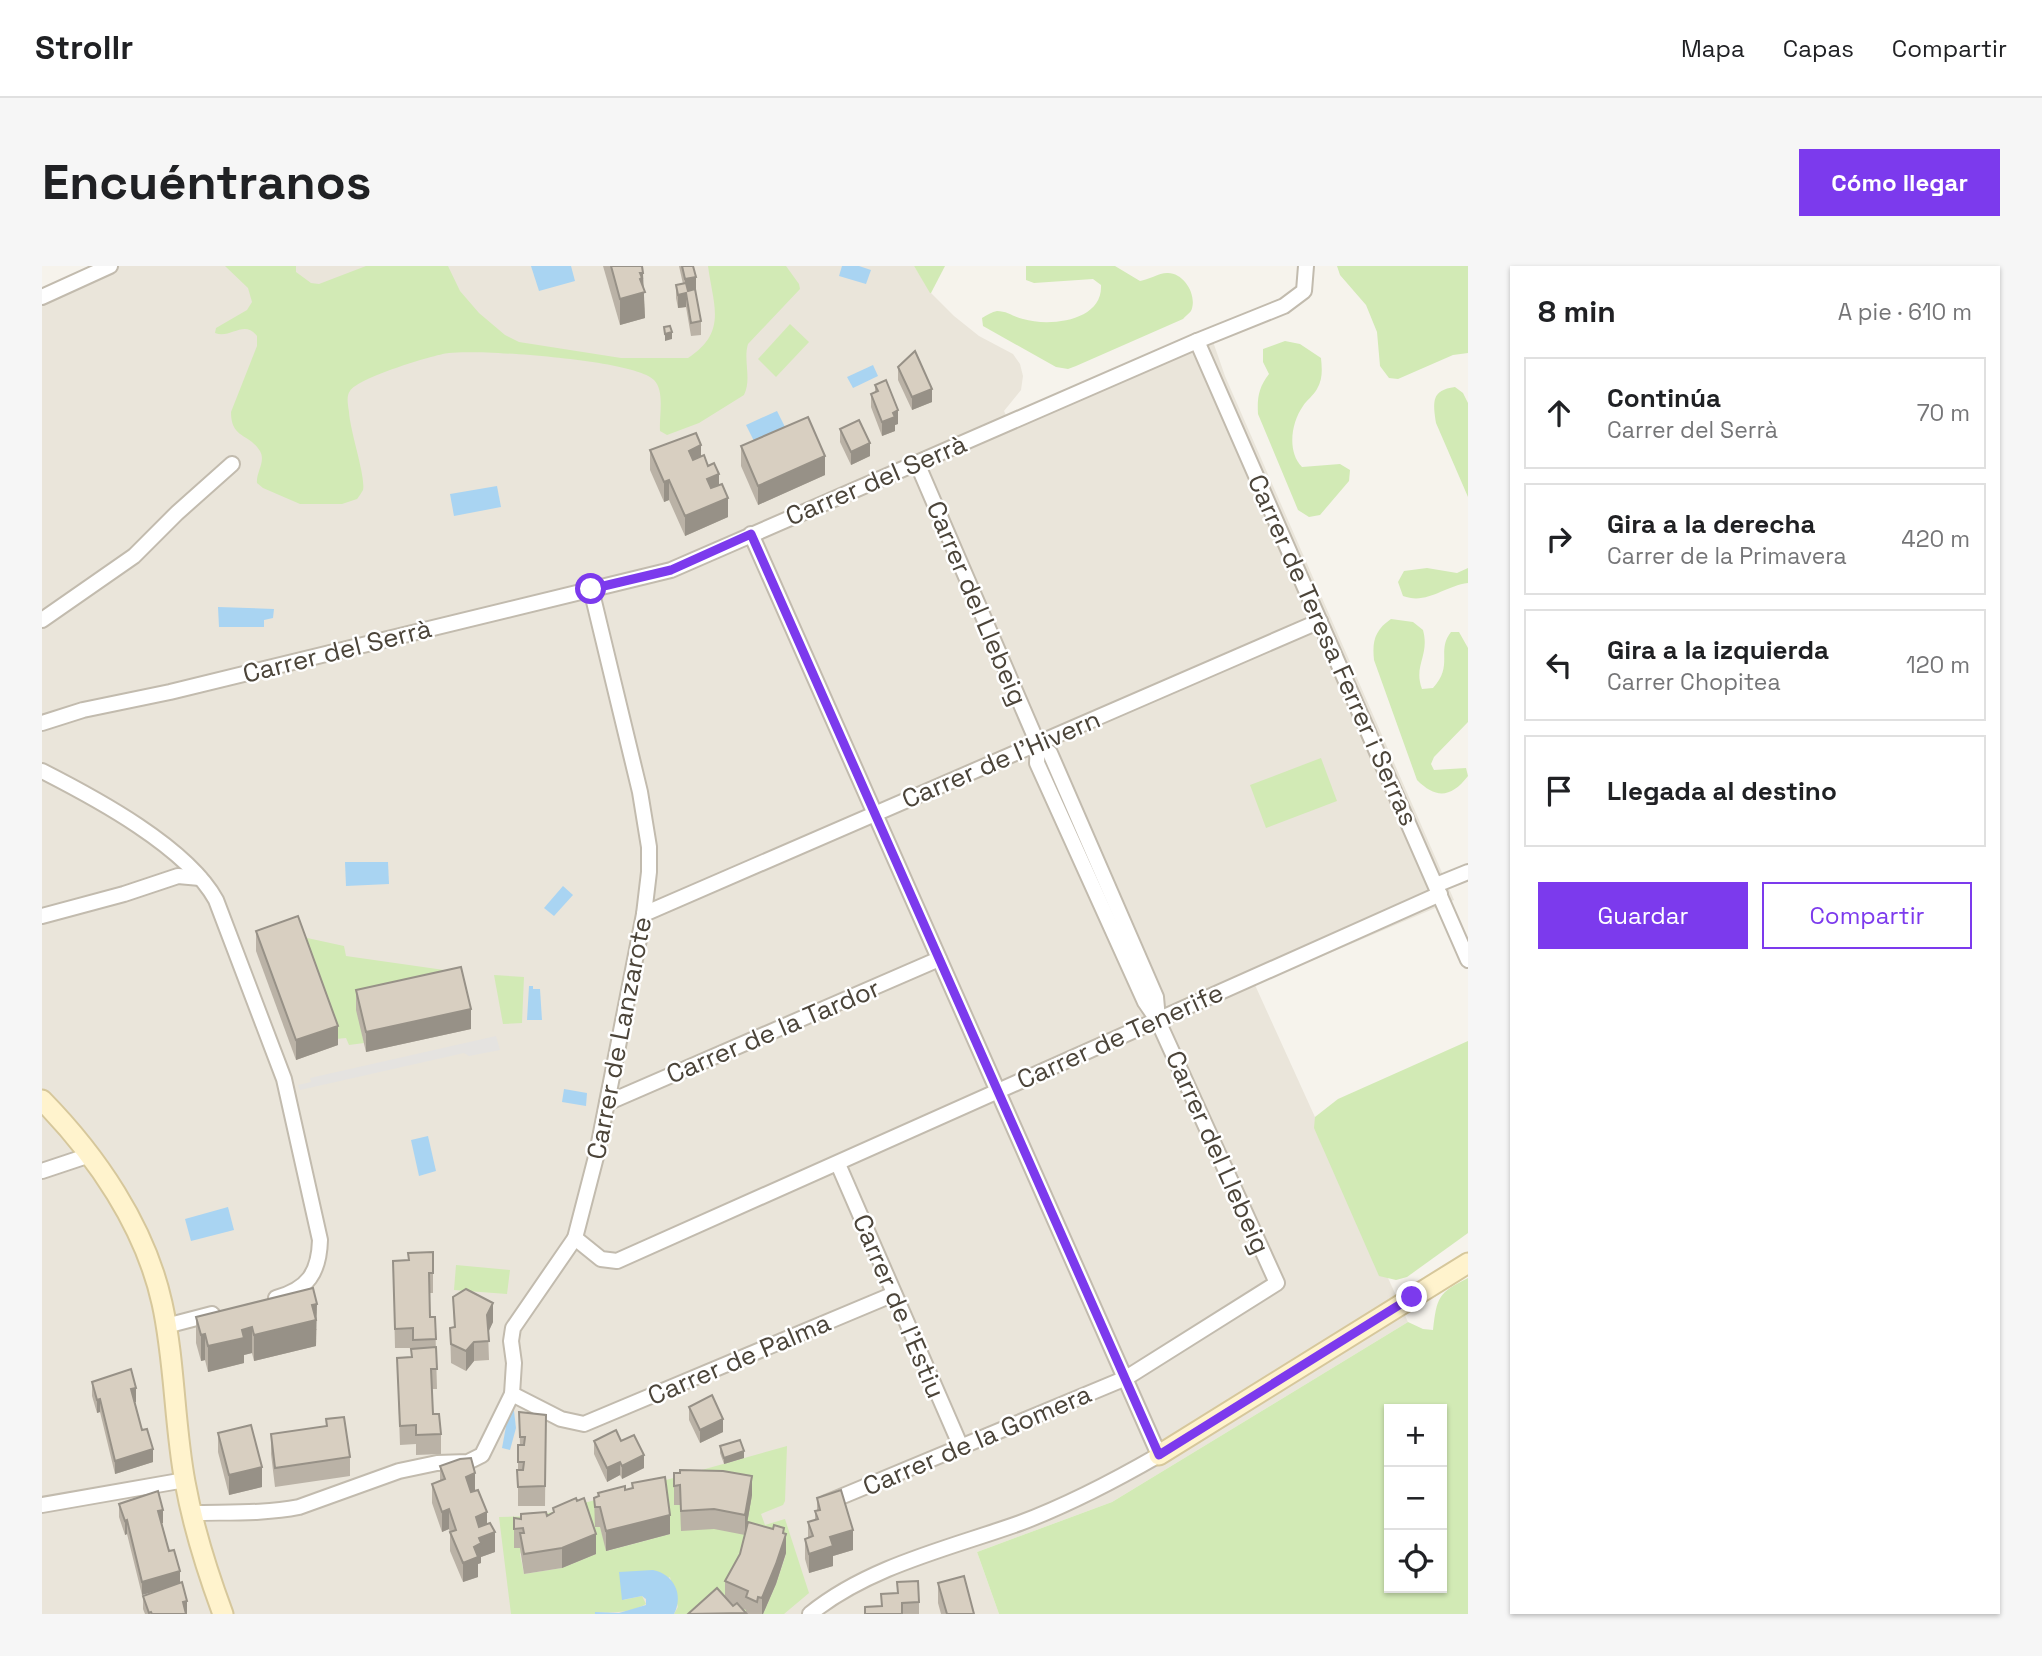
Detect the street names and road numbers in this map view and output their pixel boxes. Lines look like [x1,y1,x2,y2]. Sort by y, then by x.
street label: Carrer del Serrà [780,427,972,533]
street label: Carrer de Teresa Ferrer i Serras [1240,469,1426,831]
street label: Carrer del Llebeig [919,496,1035,710]
street label: Carrer del Serrà [239,611,435,691]
street label: Carrer de l'Hivern [897,702,1105,816]
street label: Carrer de Lanzarote [579,914,659,1162]
street label: Carrer de la Tardor [661,971,885,1091]
street label: Carrer de Tenerife [1011,975,1229,1097]
street label: Carrer del Llebeig [1158,1045,1278,1259]
street label: Carrer de l'Estiu [845,1209,953,1403]
street label: Carrer de Palma [642,1305,836,1413]
street label: Carrer de la Gomera [858,1377,1096,1503]

